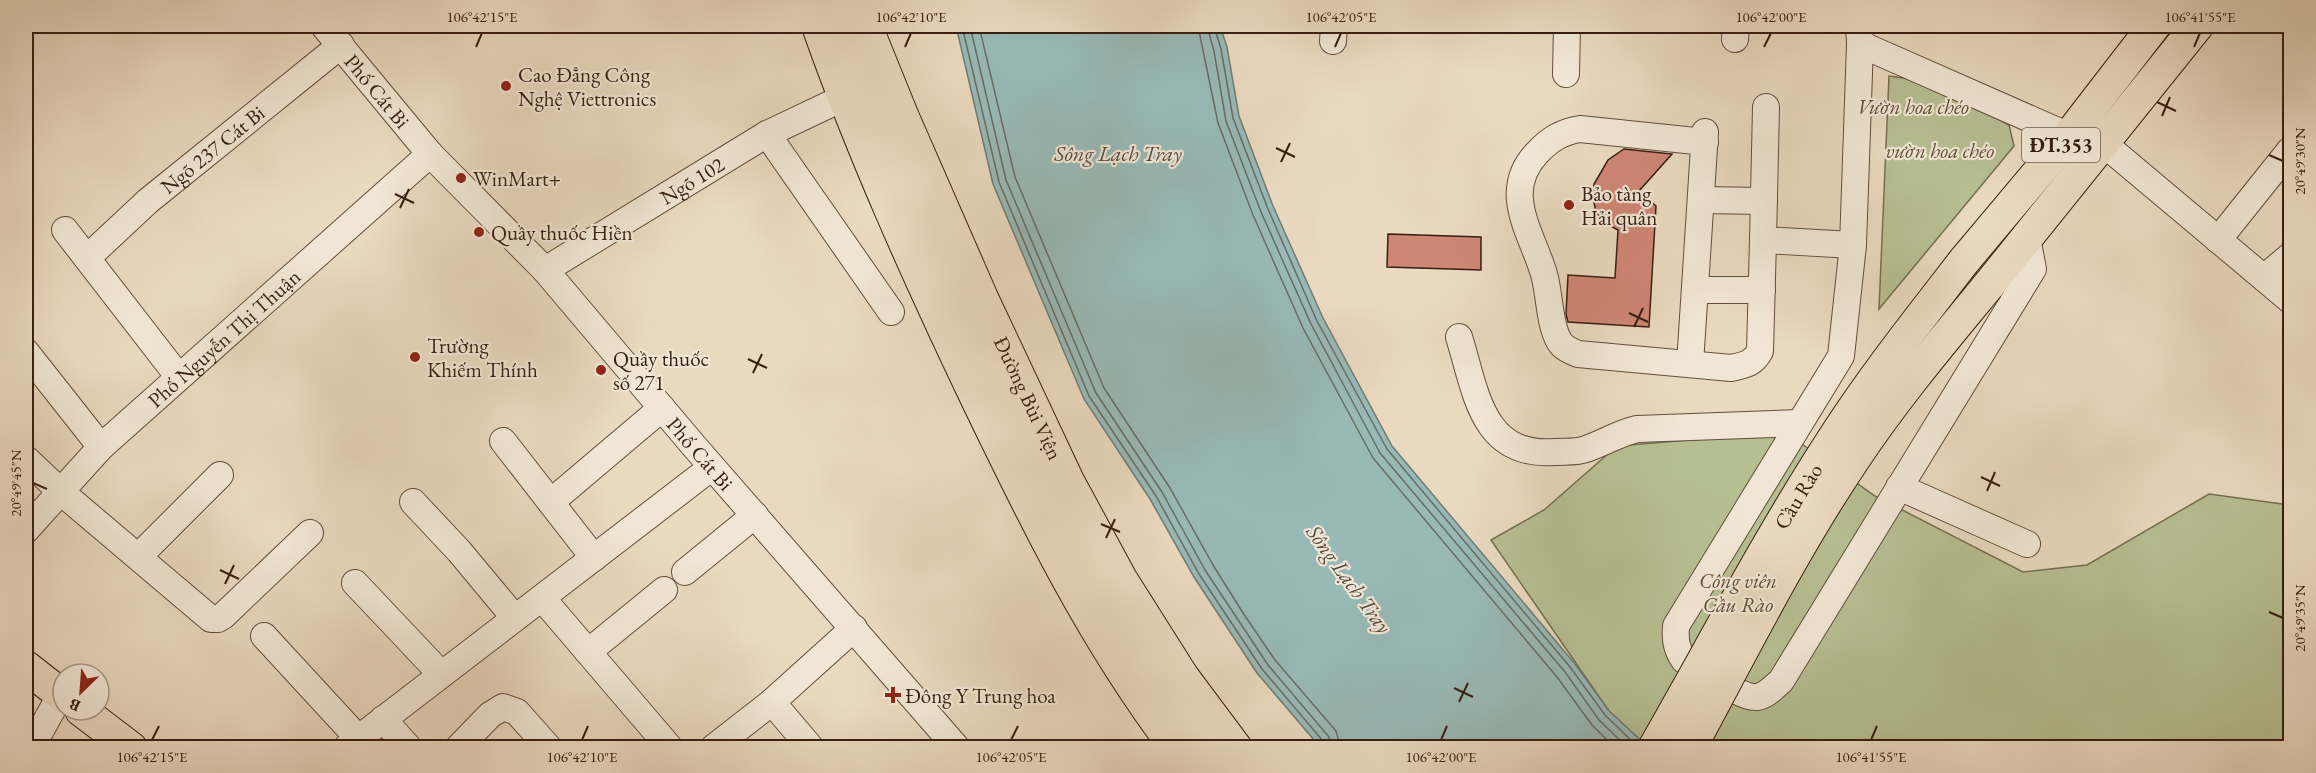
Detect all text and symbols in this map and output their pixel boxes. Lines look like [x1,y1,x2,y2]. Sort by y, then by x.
text: 106°42'15"E [446,7,518,26]
text: 106°42'10"E [875,7,947,26]
text: 106°42'05"E [1305,7,1377,26]
text: 106°42'00"E [1735,7,1807,26]
text: 106°41'55"E [2164,7,2236,26]
street label: Phố Cát Bi [339,48,416,133]
place label: Cao Đẳng Công Nghệ Viettronics [518,61,656,112]
marker: Cao Đẳng Công Nghệ Viettronics [499,79,513,93]
park label: Vườn hoa chéo [1857,93,1969,120]
street label: Ngõ 237 Cát Bi [155,99,270,199]
text: 20°49'30"N [2290,127,2309,195]
road number: ĐT.353 [2022,128,2100,162]
park label: vườn hoa chéo [1886,137,1994,164]
water label: Sông Lạch Tray [1053,139,1182,168]
street label: Ngõ 102 [654,150,729,210]
place label: WinMart+ [473,165,561,192]
marker: WinMart+ [454,171,468,185]
place label: Bảo tàng Hải quân [1581,180,1657,231]
marker: Bảo tàng Hải quân [1562,198,1576,212]
place label: Quầy thuốc Hiền [491,219,633,247]
marker: Quầy thuốc Hiền [472,225,486,239]
street label: Phố Nguyễn Thị Thuận [141,263,306,413]
place label: Trường Khiếm Thính [427,332,538,383]
street label: Đường Bùi Viện [988,332,1070,464]
place label: Quầy thuốc số 271 [613,345,709,396]
marker: Trường Khiếm Thính [408,350,422,364]
marker: Quầy thuốc số 271 [594,363,608,377]
street label: Phố Cát Bi [661,411,740,496]
text: 20°49'45"N [6,449,25,517]
street label: Cầu Rào [1767,458,1828,534]
water label: Sông Lạch Tray [1299,518,1398,639]
park label: Công viên Cầu Rào [1699,567,1777,618]
text: 20°49'35"N [2290,584,2309,652]
north arrow [51,662,111,722]
place label: Đông Y Trung hoa [905,682,1056,709]
marker: Đông Y Trung hoa [886,688,900,702]
text: B [66,694,84,717]
text: 106°42'15"E [116,747,188,766]
text: 106°42'10"E [546,747,618,766]
text: 106°42'05"E [975,747,1047,766]
text: 106°42'00"E [1405,747,1477,766]
text: 106°41'55"E [1835,747,1907,766]

